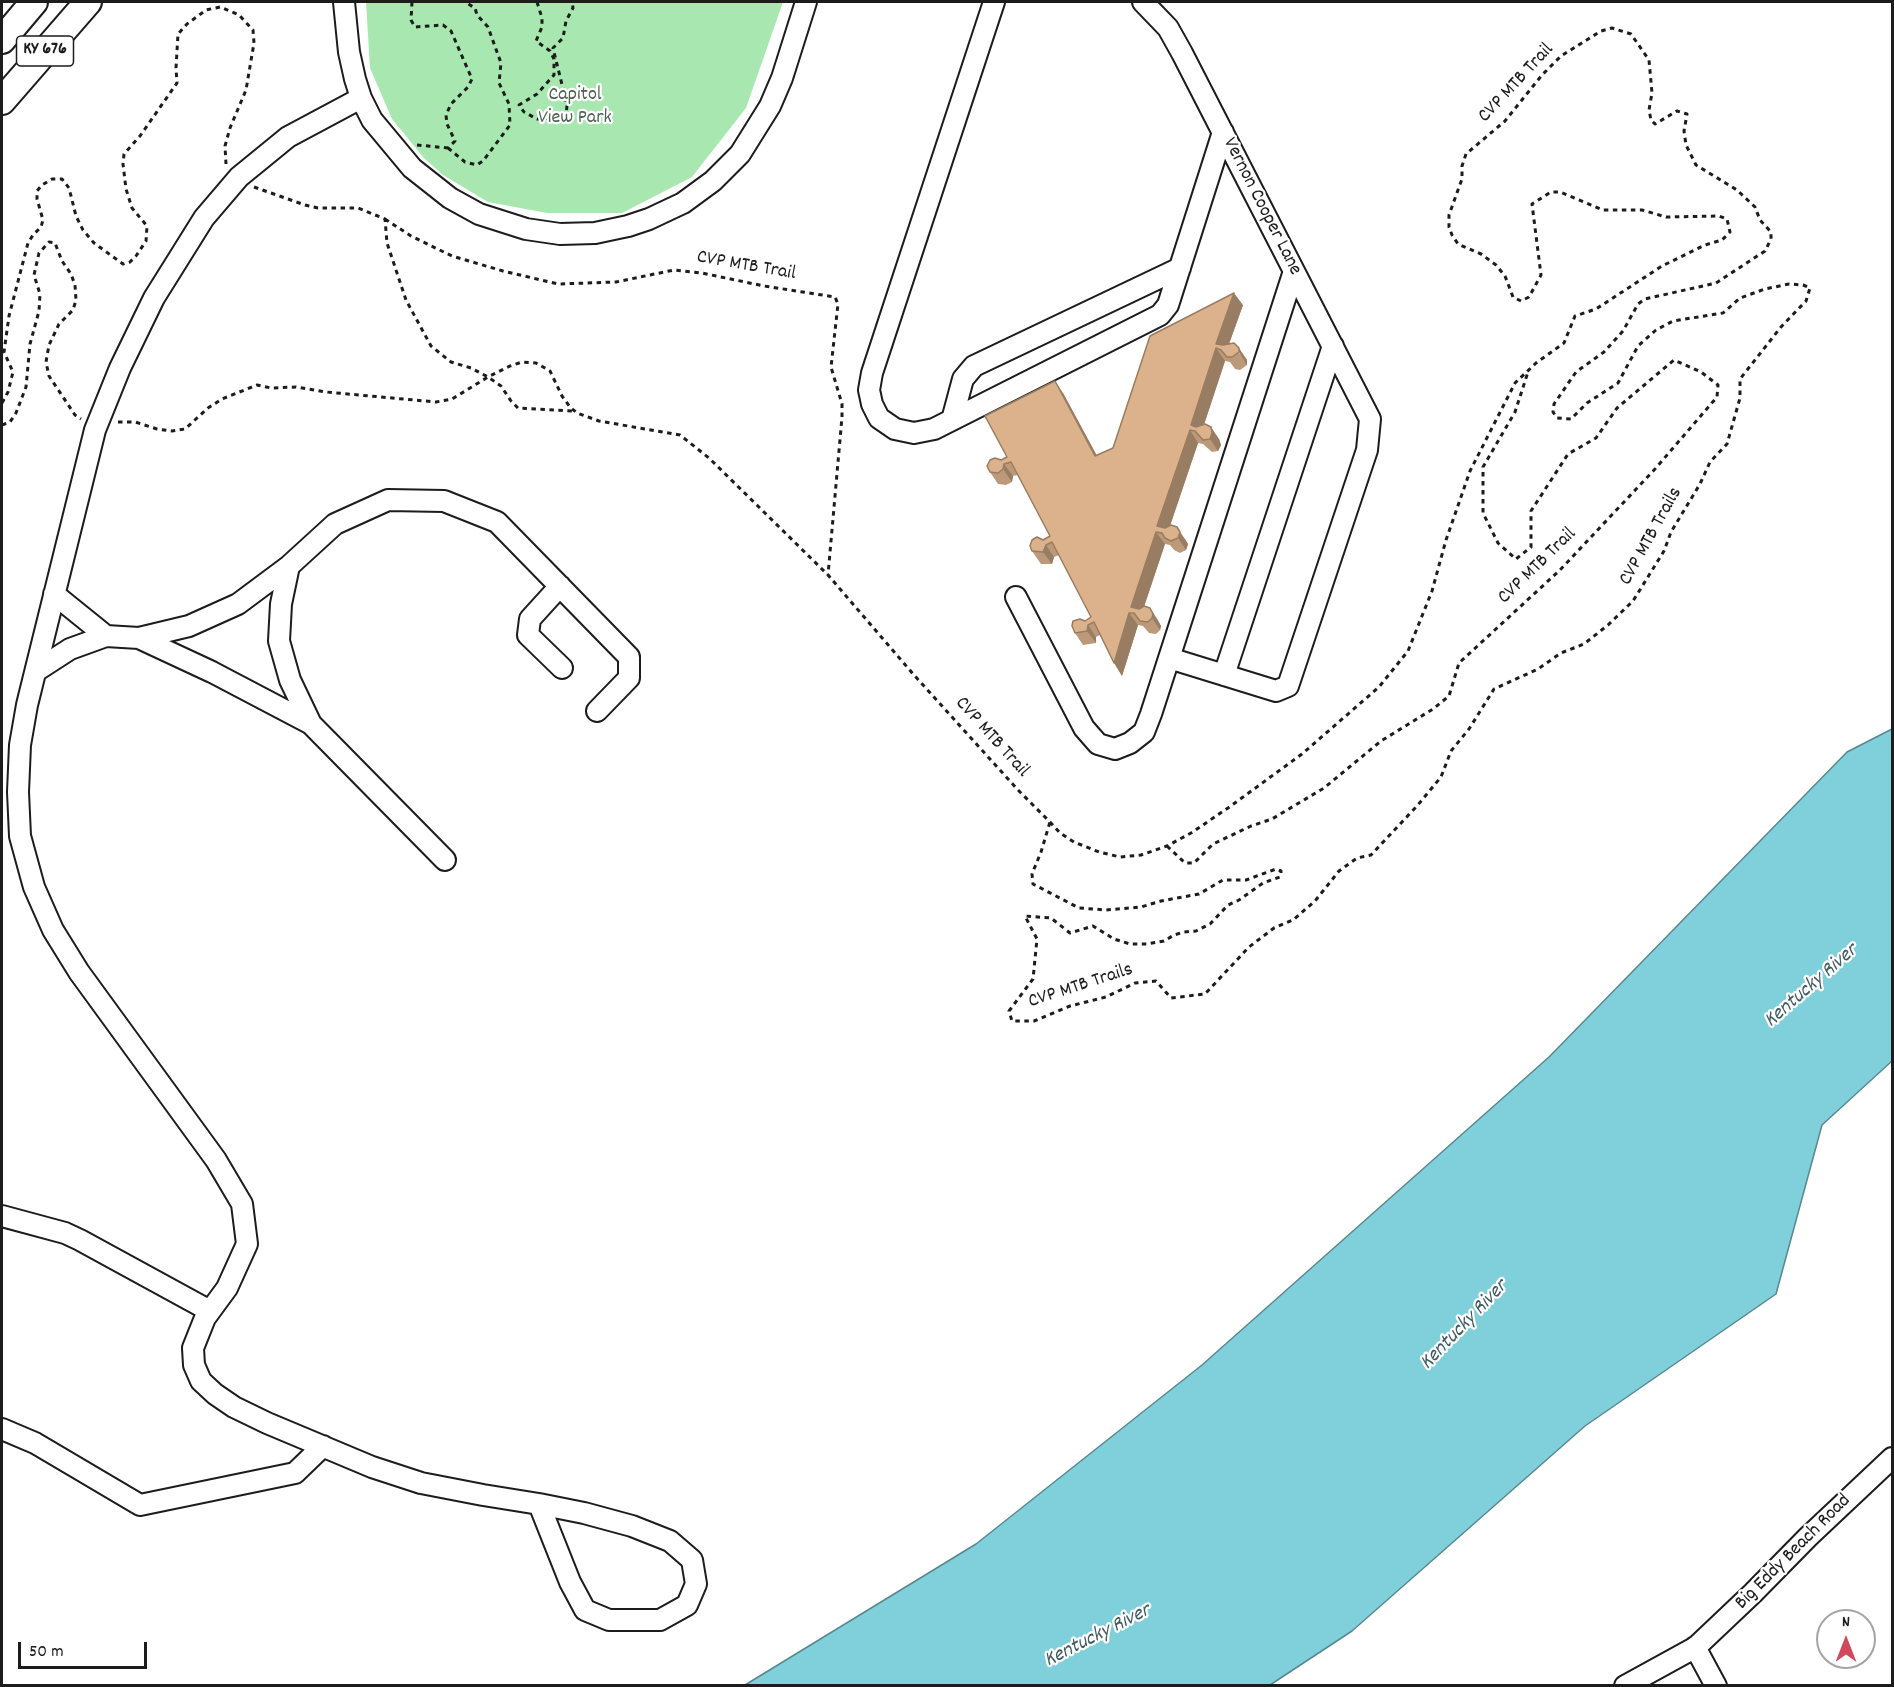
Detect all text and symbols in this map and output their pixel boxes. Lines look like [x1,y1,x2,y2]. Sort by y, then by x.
road number: KY 676 [16,36,74,66]
street label: CVP MTB Trail [1474,39,1560,129]
park label: Capitol View Park [538,84,612,131]
street label: Vernon Cooper Lane [1216,134,1306,280]
street label: CVP MTB Trail [695,246,797,288]
street label: CVP MTB Trails [1615,484,1689,590]
street label: CVP MTB Trail [1494,524,1582,610]
street label: CVP MTB Trail [949,693,1033,783]
water label: Kentucky River [1760,940,1864,1034]
street label: CVP MTB Trails [1026,959,1136,1015]
water label: Kentucky River [1416,1276,1514,1376]
street label: Big Eddy Beach Road [1731,1490,1857,1616]
water label: Kentucky River [1041,1600,1155,1674]
north arrow [1816,1609,1876,1669]
text: N [1842,1611,1850,1634]
scale bar [21,1630,150,1668]
text: 50 m [29,1640,64,1665]

